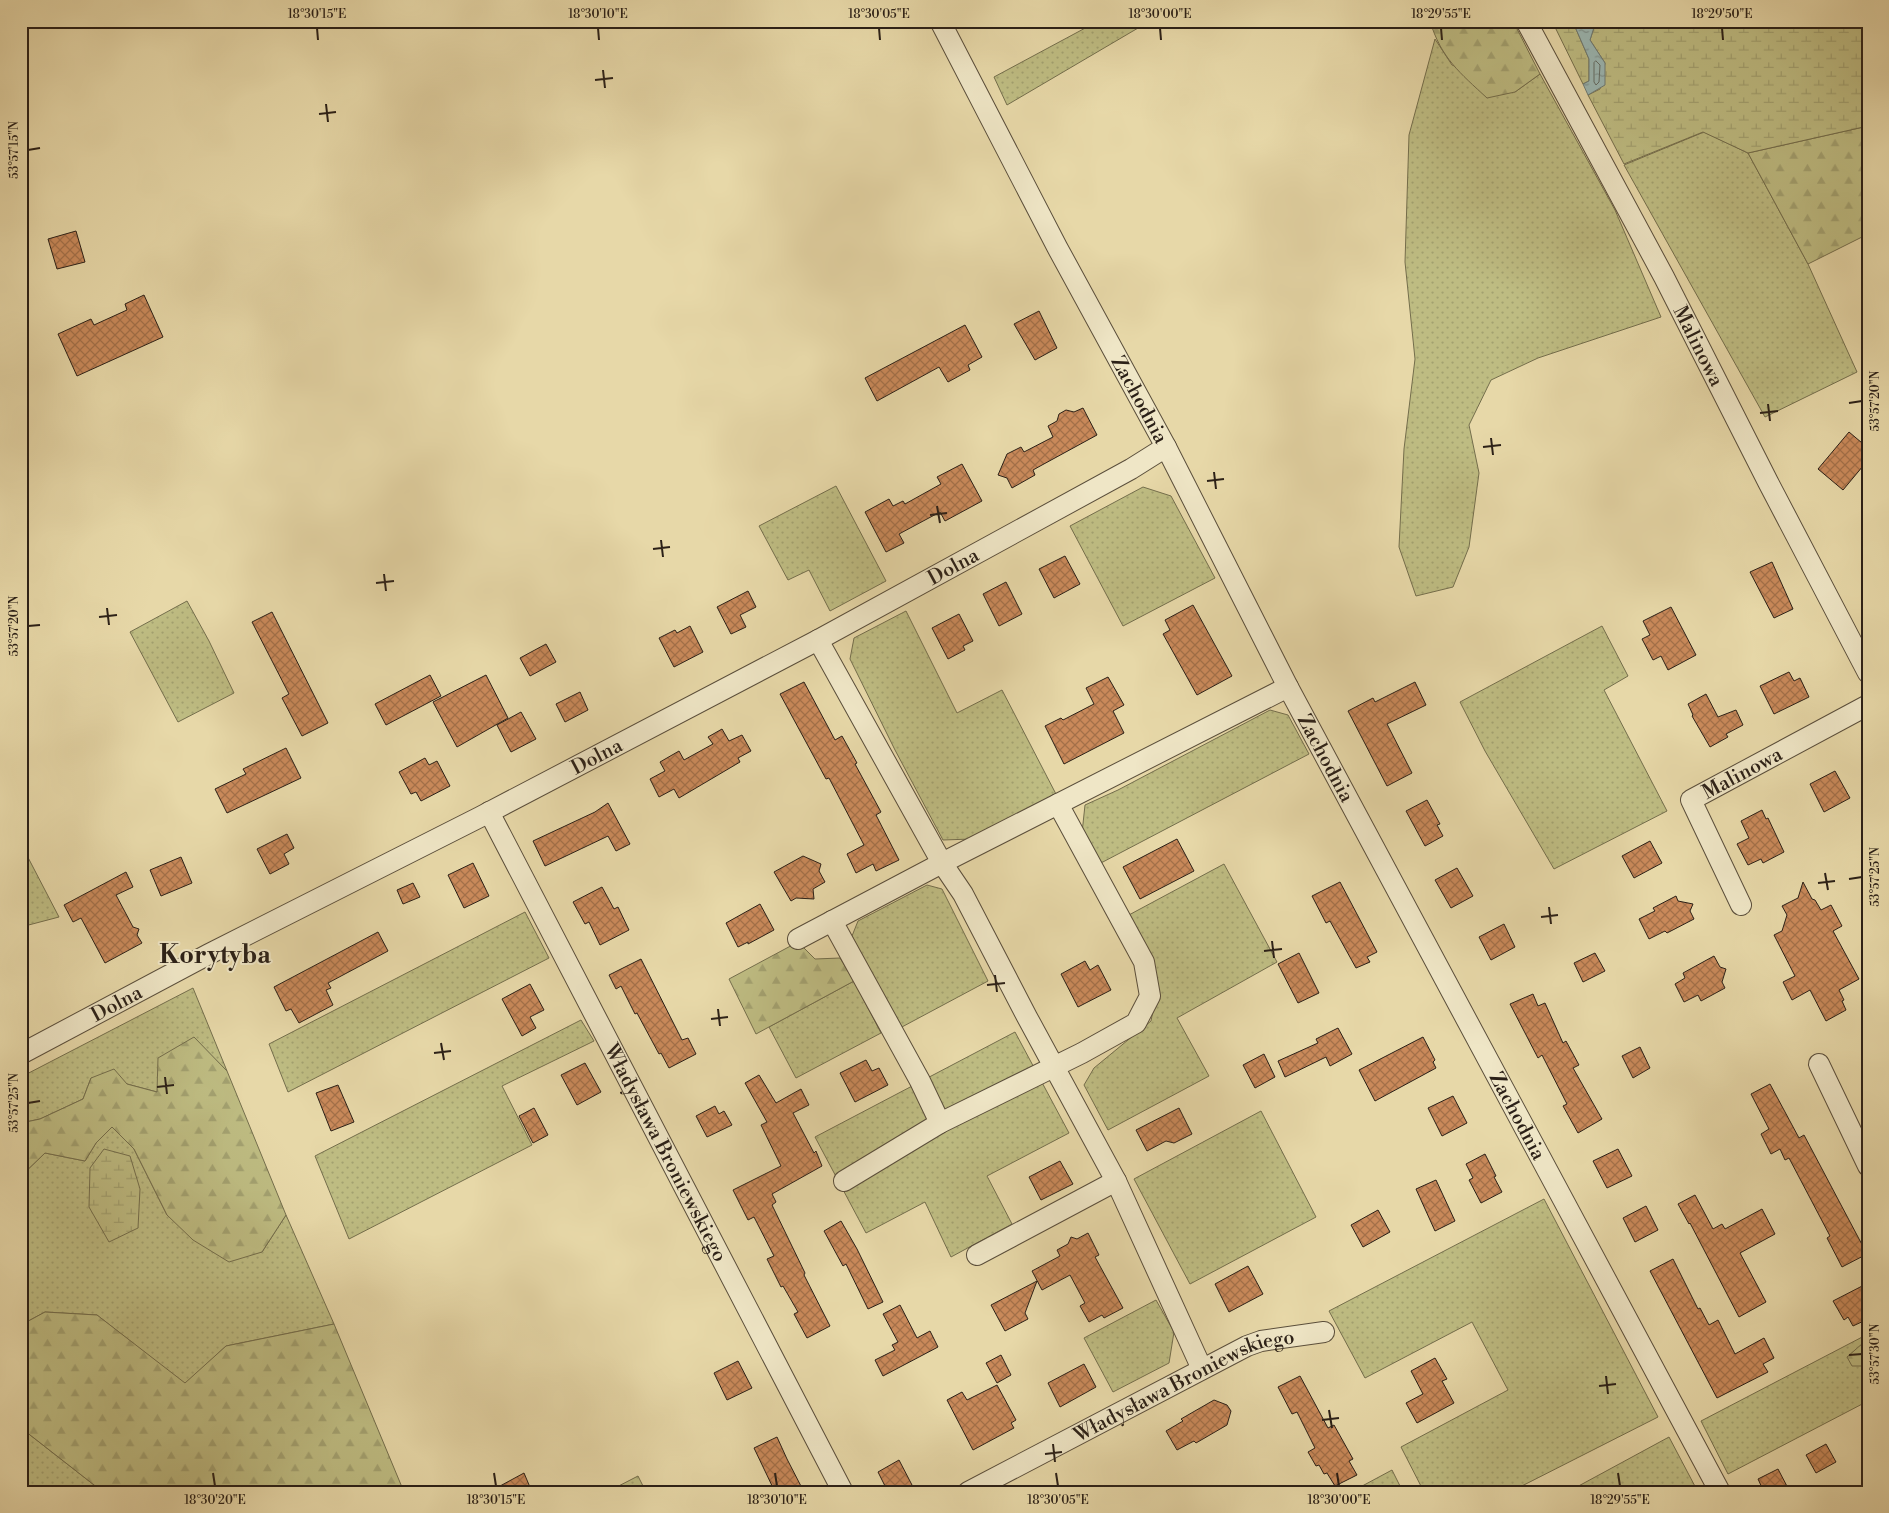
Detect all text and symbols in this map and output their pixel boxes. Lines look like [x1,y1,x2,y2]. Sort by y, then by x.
text: 18°30'15"E [288,7,346,22]
text: 18°30'10"E [568,7,628,22]
text: 18°30'05"E [848,7,910,22]
text: 18°30'00"E [1129,7,1191,22]
text: 18°29'55"E [1411,7,1471,22]
text: 18°29'50"E [1691,7,1753,22]
text: 53°57'15"N [7,121,22,179]
street label: Malinowa [1667,302,1729,392]
street label: Zachodnia [1105,352,1173,449]
text: 53°57'20"N [1868,370,1883,431]
street label: Dolna [924,543,985,592]
text: 53°57'20"N [7,595,22,656]
street label: Zachodnia [1291,710,1359,808]
street label: Dolna [567,733,628,781]
street label: Malinowa [1698,742,1788,806]
text: 53°57'25"N [1868,847,1883,907]
district label: Korytyba [159,940,271,971]
street label: Dolna [87,980,148,1029]
street label: Władysława Broniewskiego [597,1039,732,1267]
street label: Zachodnia [1483,1068,1551,1166]
text: 53°57'25"N [7,1073,22,1133]
text: 53°57'30"N [1868,1324,1883,1384]
street label: Władysława Broniewskiego [1069,1325,1296,1449]
text: 18°30'20"E [184,1493,246,1508]
text: 18°30'15"E [467,1493,525,1508]
text: 18°30'10"E [747,1493,807,1508]
text: 18°30'05"E [1027,1493,1089,1508]
text: 18°30'00"E [1308,1493,1370,1508]
text: 18°29'55"E [1590,1493,1650,1508]

